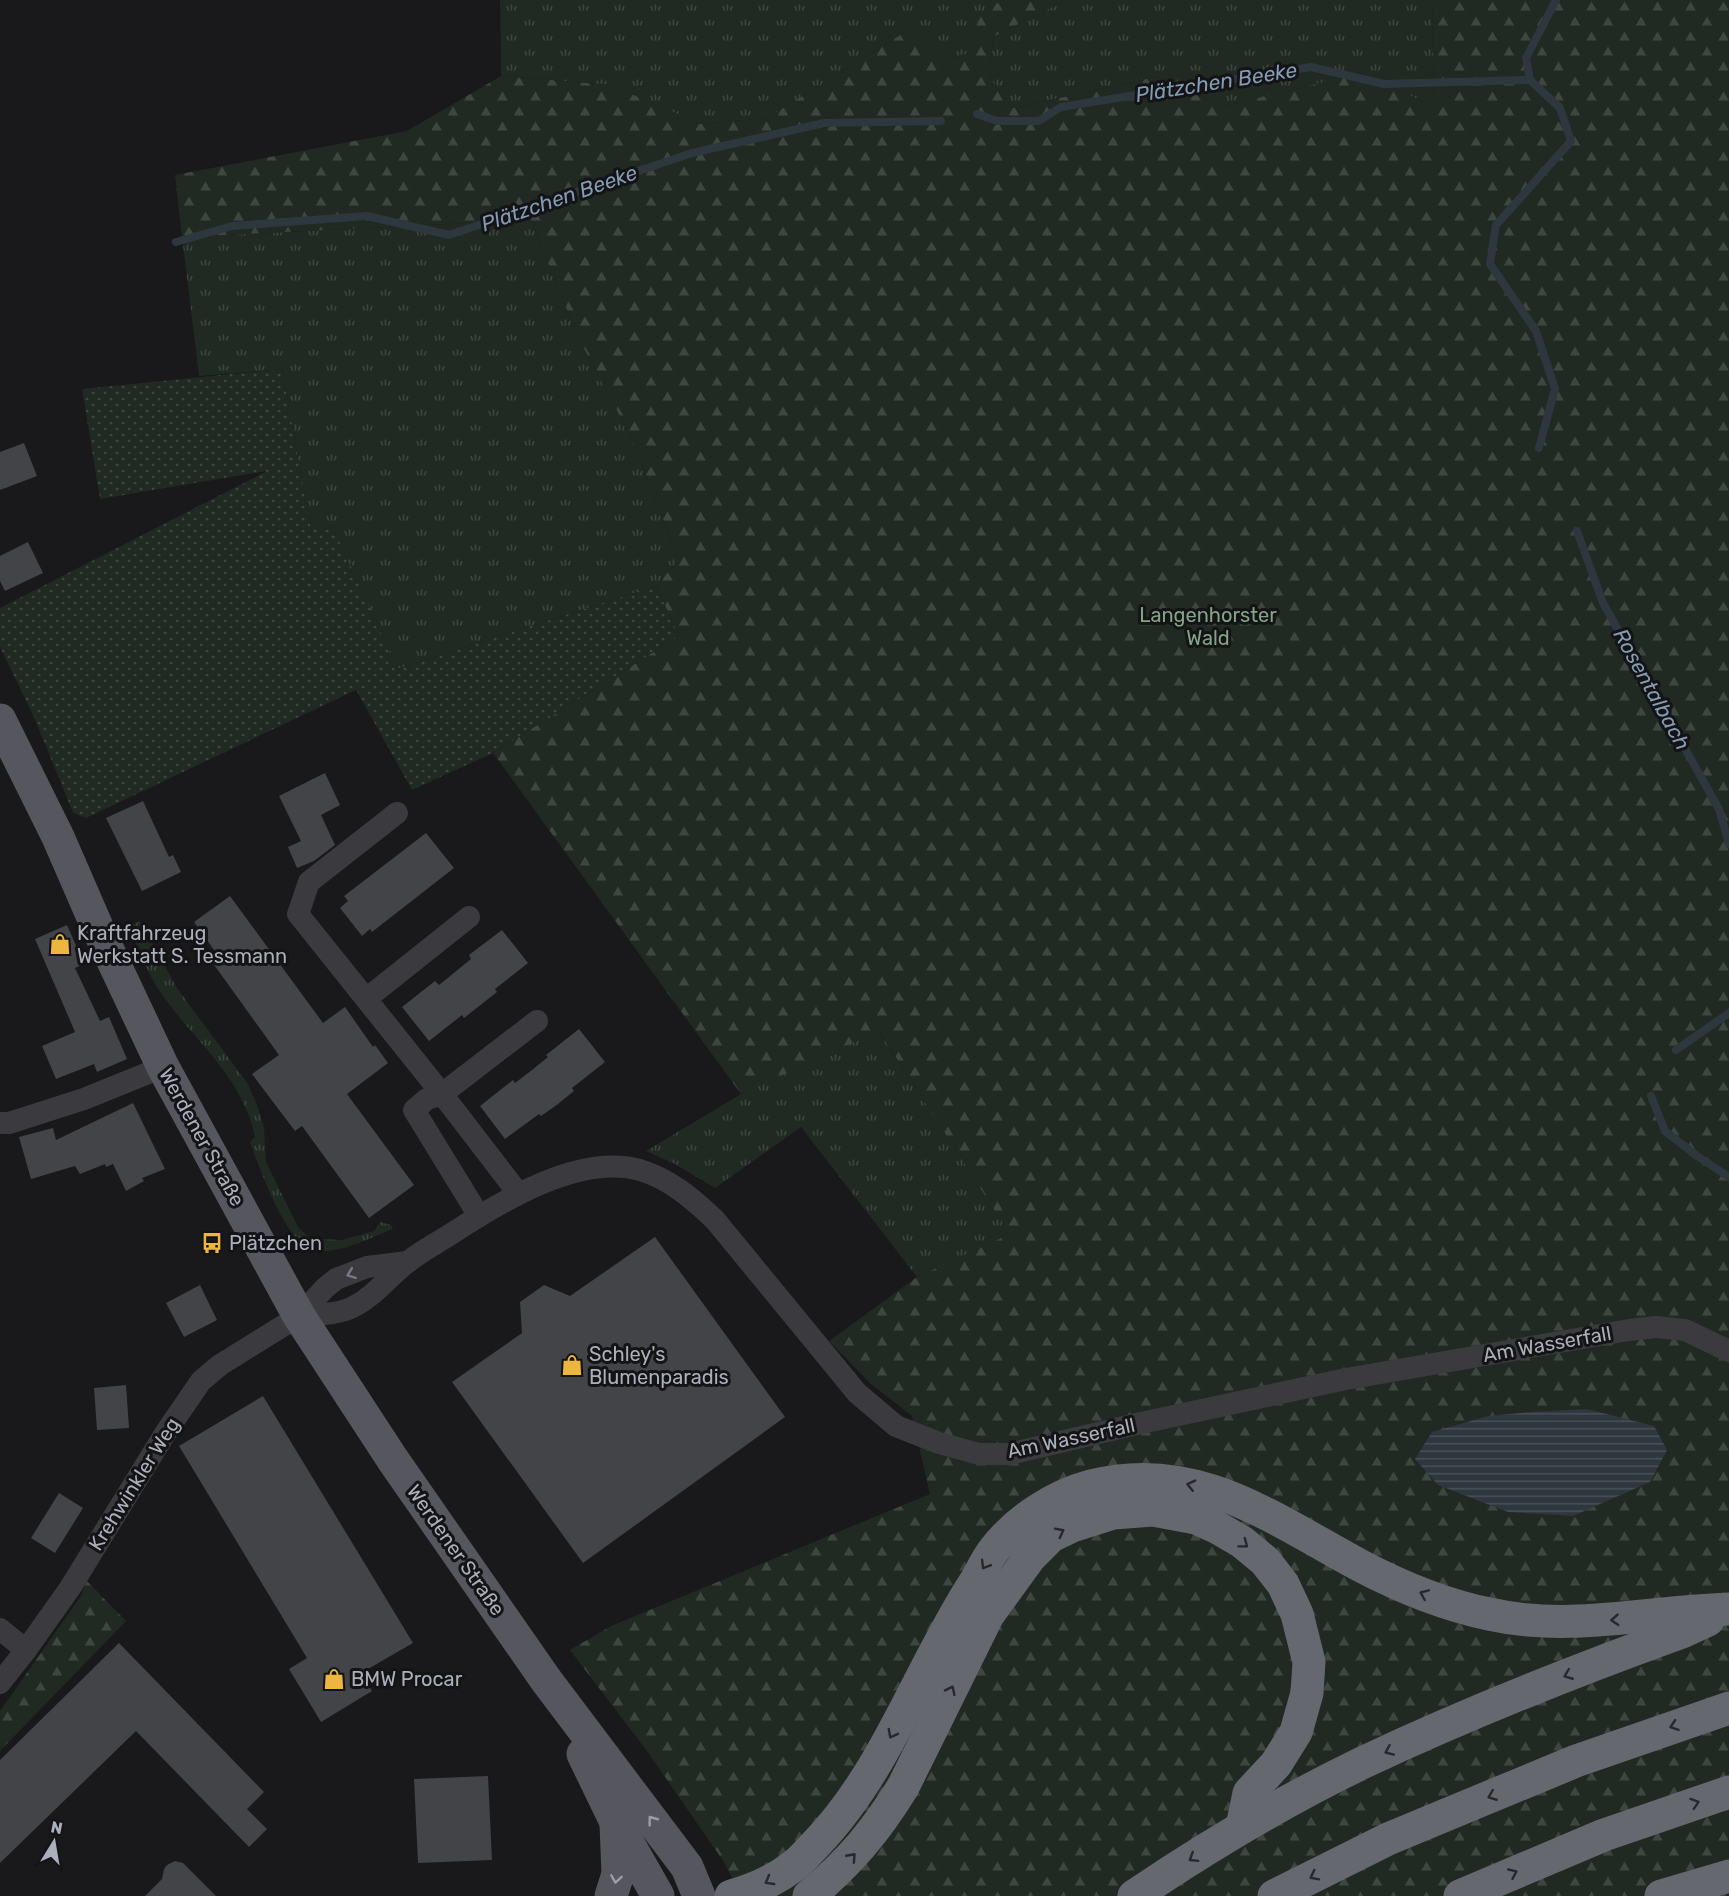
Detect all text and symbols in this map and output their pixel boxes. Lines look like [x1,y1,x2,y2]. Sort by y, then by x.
water label: Plätzchen Beeke [1134,57,1299,107]
water label: Plätzchen Beeke [478,160,640,236]
park label: Langenhorster Wald [1139,603,1277,650]
water label: Rosentalbach [1608,624,1696,754]
place label: Kraftfahrzeug Werkstatt S. Tessmann [77,921,287,968]
shop icon: Kraftfahrzeug Werkstatt S. Tessmann [48,932,72,956]
street label: Werdener Straße [154,1064,250,1210]
bus stop icon: Plätzchen [200,1231,224,1255]
place label: Plätzchen [229,1231,322,1255]
one-way arrow [346,1266,357,1279]
street label: Am Wasserfall [1481,1321,1613,1367]
place label: Schley's Blumenparadis [589,1342,729,1389]
shop icon: Schley's Blumenparadis [560,1353,584,1377]
street label: Krehwinkler Weg [83,1413,185,1555]
street label: Am Wasserfall [1005,1413,1137,1463]
one-way arrow [1186,1479,1196,1492]
street label: Werdener Straße [402,1480,510,1620]
one-way arrow [1054,1528,1065,1539]
one-way arrow [1237,1537,1248,1548]
one-way arrow [980,1559,992,1569]
one-way arrow [1419,1589,1430,1601]
one-way arrow [1610,1613,1619,1626]
shop icon: BMW Procar [322,1667,346,1691]
place label: BMW Procar [351,1667,463,1691]
one-way arrow [1564,1668,1575,1680]
one-way arrow [944,1685,956,1696]
one-way arrow [1669,1719,1680,1732]
one-way arrow [888,1728,899,1738]
one-way arrow [1385,1744,1396,1756]
one-way arrow [1487,1789,1498,1801]
one-way arrow [1689,1798,1700,1811]
north arrow [24,1812,84,1872]
one-way arrow [648,1816,659,1827]
text: N [49,1817,64,1838]
one-way arrow [1188,1851,1199,1862]
one-way arrow [845,1853,856,1864]
one-way arrow [1507,1868,1518,1880]
one-way arrow [1309,1869,1320,1880]
one-way arrow [765,1874,775,1885]
one-way arrow [610,1875,622,1884]

